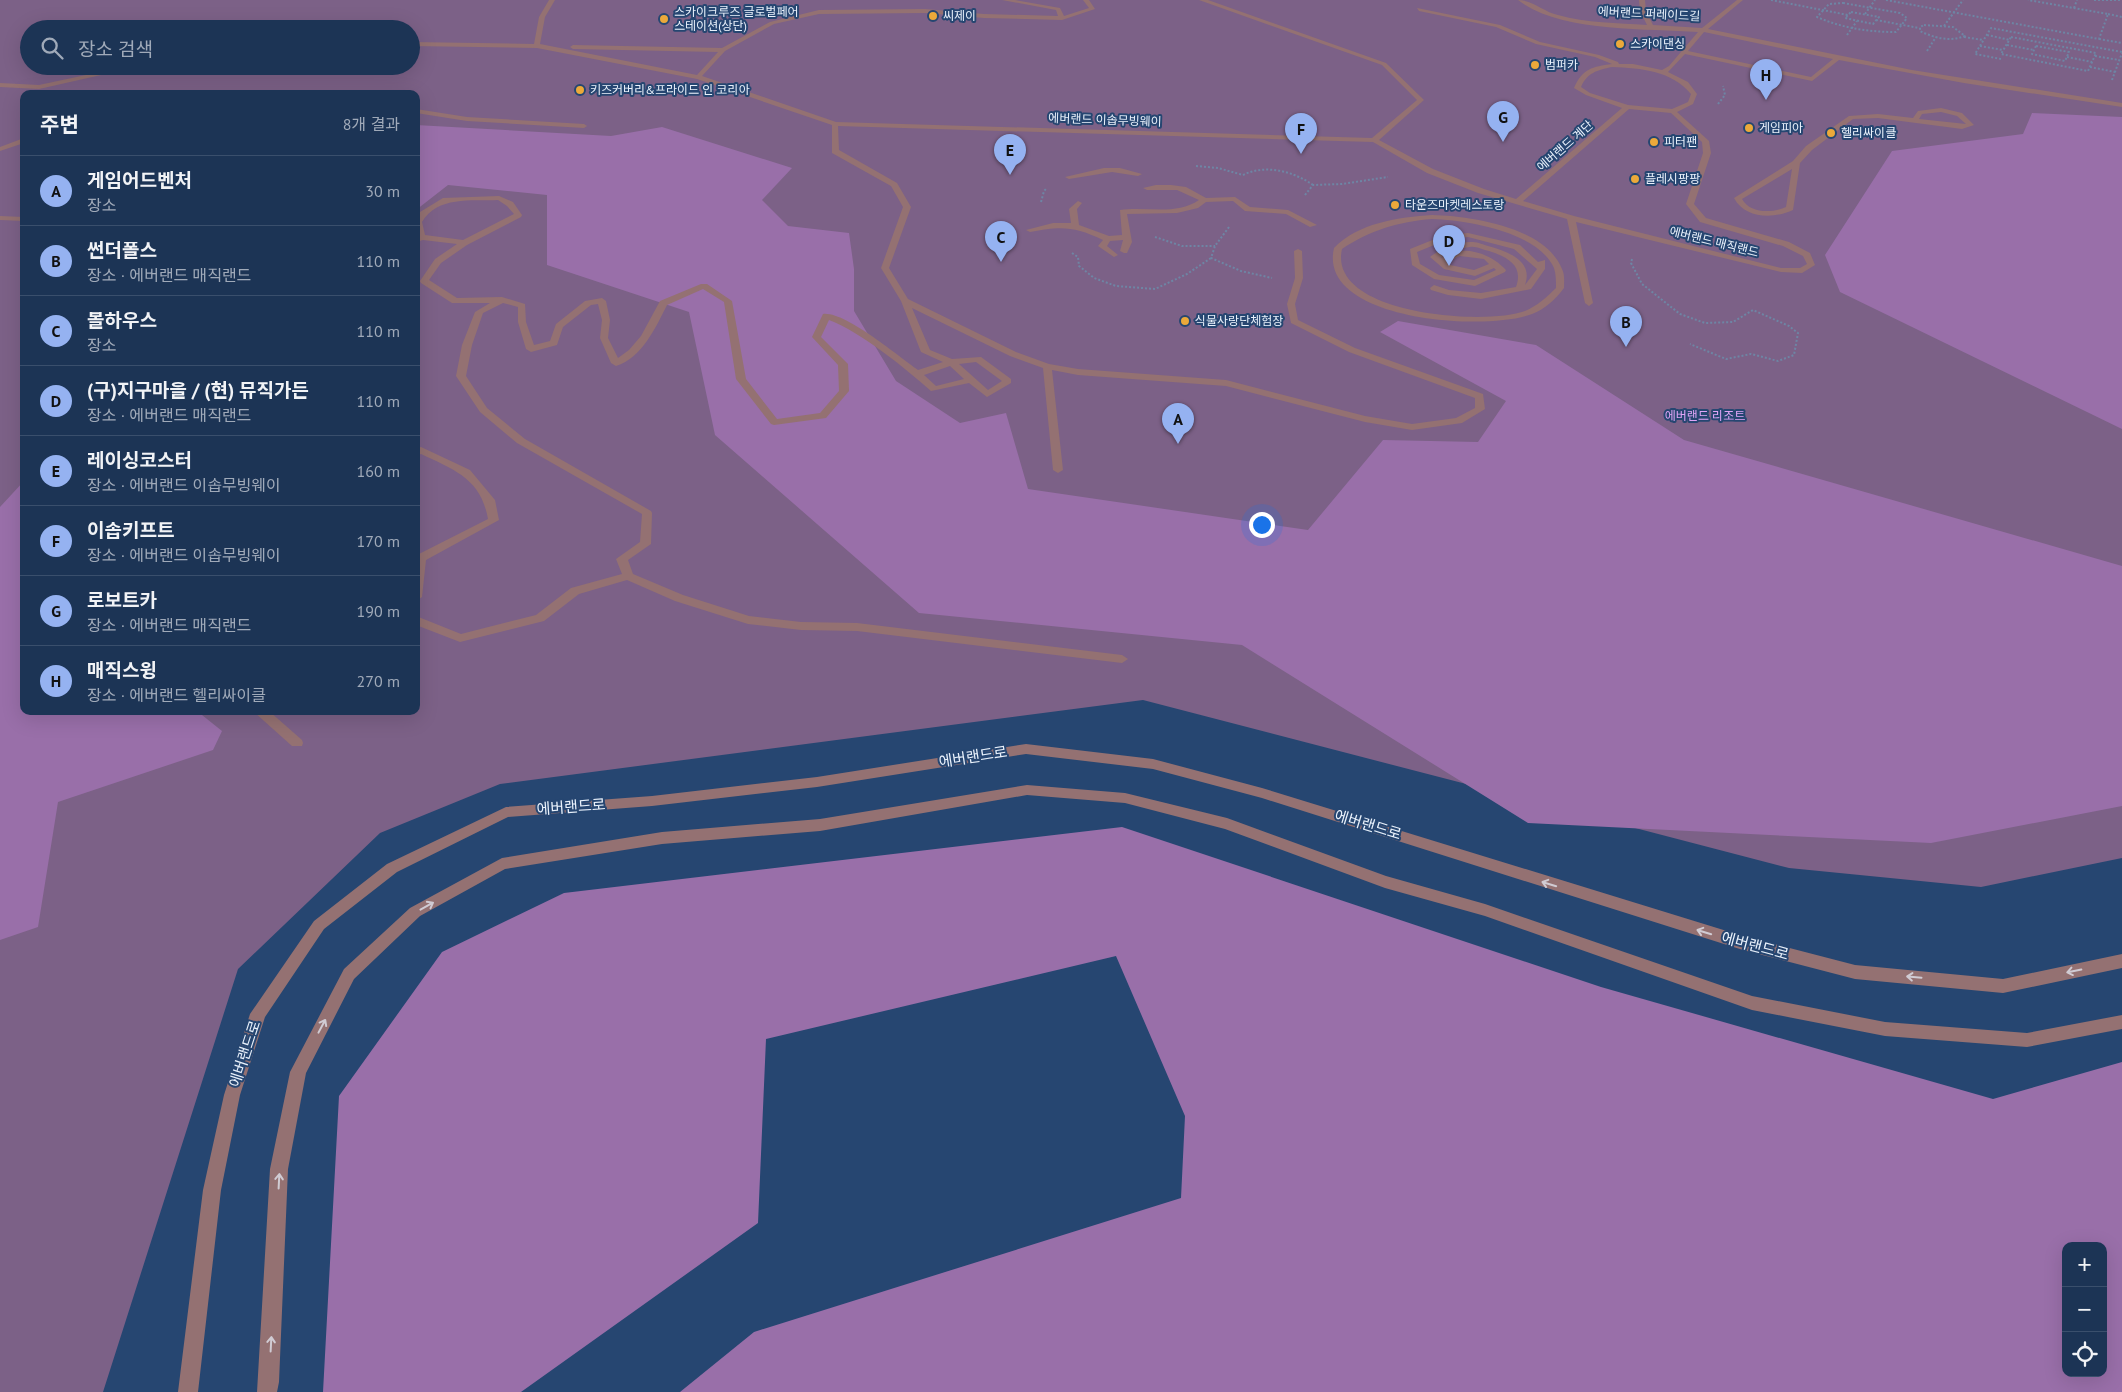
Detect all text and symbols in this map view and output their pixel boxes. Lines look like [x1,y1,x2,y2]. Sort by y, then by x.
street label: 에버랜드 퍼레이드길 [1597,3,1701,24]
place label: 스카이크루즈 글로벌페어 스테이션(상단) [674,4,799,33]
place label: 씨제이 [943,8,976,23]
marker: 씨제이 [927,10,939,22]
marker: 스카이크루즈 글로벌페어 스테이션(상단) [658,13,670,25]
search box [20,20,420,75]
icon: search [38,34,66,62]
place label: 스카이댄싱 [1630,36,1685,51]
text: 장소 검색 [78,37,153,61]
marker: 스카이댄싱 [1614,38,1626,50]
place label: 범퍼카 [1545,57,1578,72]
marker: 범퍼카 [1529,59,1541,71]
pin: H [1750,59,1782,100]
place label: 키즈커버리&프라이드 인 코리아 [590,82,750,97]
marker: 키즈커버리&프라이드 인 코리아 [574,84,586,96]
pin: G [1487,101,1519,142]
street label: 에버랜드 이솝무빙웨이 [1048,110,1162,129]
text: 주변 [40,111,79,138]
pin: F [1285,113,1317,154]
text: 8개 결과 [343,114,400,134]
street label: 에버랜드 계단 [1534,117,1596,174]
place label: 게임피아 [1759,120,1803,135]
marker: 게임피아 [1743,122,1755,134]
place label: 헬리싸이클 [1841,125,1896,140]
marker: 헬리싸이클 [1825,127,1837,139]
pin: E [994,134,1026,175]
place label: 피터팬 [1664,134,1697,149]
marker: 피터팬 [1648,136,1660,148]
text: 게임어드벤처 [87,168,192,192]
place label: 플레시팡팡 [1645,171,1700,186]
marker: 플레시팡팡 [1629,173,1641,185]
text: A [51,181,61,201]
text: 30 m [365,181,400,201]
text: 장소 [87,195,116,215]
place label: 타운즈마켓레스토랑 [1405,197,1504,212]
marker: 타운즈마켓레스토랑 [1389,199,1401,211]
pin: C [985,221,1017,262]
street label: 에버랜드 매직랜드 [1668,223,1760,260]
pin: D [1433,225,1465,266]
text: 썬더폴스 [87,238,157,262]
text: B [51,251,61,271]
text: 110 m [357,251,400,271]
text: 장소 · 에버랜드 매직랜드 [87,265,251,285]
pin: B [1610,306,1642,347]
text: 볼하우스 [87,308,157,332]
place label: 식물사랑단체험장 [1195,313,1283,328]
marker: 식물사랑단체험장 [1179,315,1191,327]
text: C [52,321,60,341]
text: 110 m [357,321,400,341]
text: 장소 [87,335,116,355]
text: (구)지구마을 / (현) 뮤직가든 [87,378,309,402]
text: D [51,391,61,411]
text: 110 m [357,391,400,411]
pin: A [1162,403,1194,444]
text: 장소 · 에버랜드 매직랜드 [87,405,251,425]
park label: 에버랜드 리조트 [1665,408,1745,423]
text: 레이싱코스터 [87,448,192,472]
text: E [52,461,60,481]
text: 160 m [357,461,400,481]
text: 장소 · 에버랜드 이솝무빙웨이 [87,475,281,495]
your location [1249,512,1275,538]
text: 이솝키프트 [87,518,174,542]
text: F [52,531,60,551]
text: 170 m [357,531,400,551]
text: 장소 · 에버랜드 이솝무빙웨이 [87,545,281,565]
text: 로보트카 [87,588,157,612]
text: G [51,601,61,621]
text: 190 m [357,601,400,621]
text: 장소 · 에버랜드 매직랜드 [87,615,251,635]
text: 매직스윙 [87,658,157,682]
text: H [51,671,61,691]
text: 270 m [357,671,400,691]
text: 장소 · 에버랜드 헬리싸이클 [87,685,266,705]
street label: 에버랜드로 [937,742,1008,771]
street label: 에버랜드로 [536,795,606,818]
street label: 에버랜드로 [1332,805,1404,844]
one-way arrow [1541,879,1557,888]
one-way arrow [419,901,434,911]
one-way arrow [1697,926,1713,936]
street label: 에버랜드로 [1719,927,1791,964]
one-way arrow [2067,967,2083,976]
one-way arrow [1906,973,1922,982]
street label: 에버랜드로 [225,1018,264,1090]
one-way arrow [317,1019,327,1034]
one-way arrow [274,1173,283,1189]
map controls [2062,1242,2107,1377]
button: + [2062,1242,2107,1287]
button: − [2062,1287,2107,1332]
button: locate [2062,1332,2107,1377]
one-way arrow [266,1336,275,1352]

